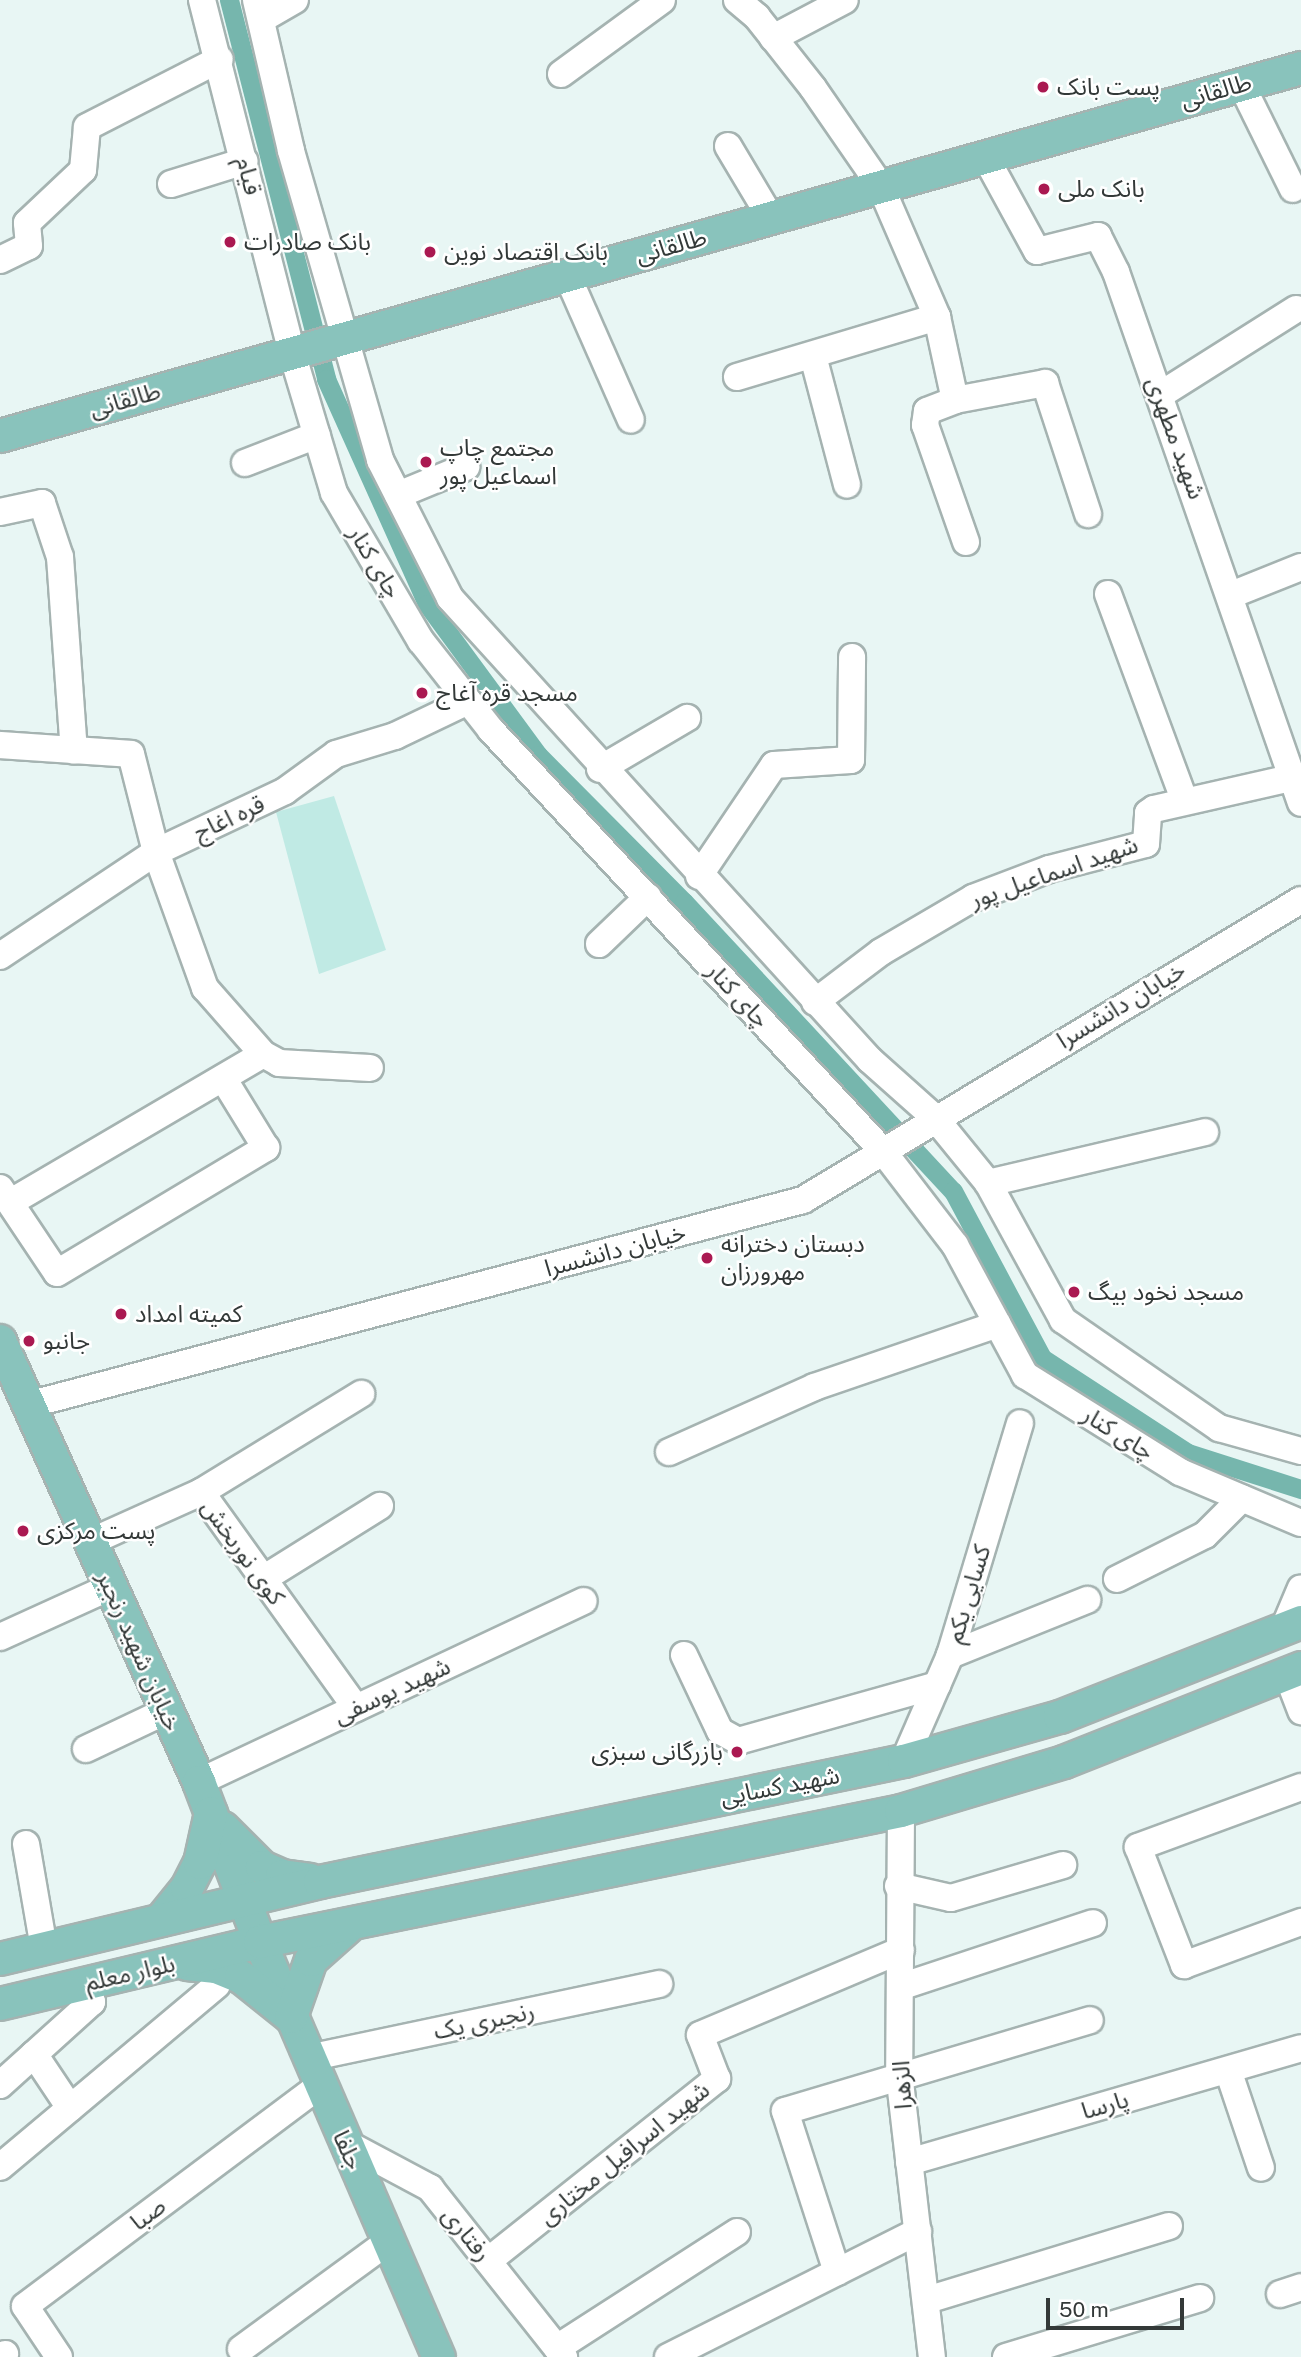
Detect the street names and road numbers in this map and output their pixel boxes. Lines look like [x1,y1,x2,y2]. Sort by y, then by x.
street label: طالقانی [1177,67,1255,115]
street label: قیام [230,154,268,198]
street label: طالقانی [632,222,710,270]
street label: شهید مطهری [1141,373,1211,503]
street label: طالقانی [86,376,164,424]
street label: چای کنار [342,521,408,603]
street label: قره اغاج [189,789,269,847]
street label: شهید اسماعیل پور [966,830,1142,914]
street label: خیابان دانشسرا [1052,955,1190,1055]
street label: چای کنار [700,956,776,1034]
street label: خیابان دانشسرا [541,1217,689,1283]
street label: چای کنار [1077,1400,1159,1466]
street label: کوی نوربخش [195,1494,291,1610]
street label: کسایی یکم [939,1542,997,1646]
street label: خیابان شهید رنجبر [91,1567,187,1735]
street label: شهید یوسفی [329,1651,455,1731]
street label: شهید کسایی [718,1760,842,1812]
street label: بلوار معلم [82,1949,178,1997]
street label: رنجبری یک [431,1996,537,2046]
street label: الزهرا [886,2060,918,2110]
street label: شهید اسرافیل مختاری [533,2075,715,2231]
street label: پارسا [1078,2085,1132,2125]
street label: جلفا [327,2126,369,2174]
street label: صبا [125,2191,171,2237]
street label: رفتاری [436,2201,498,2267]

